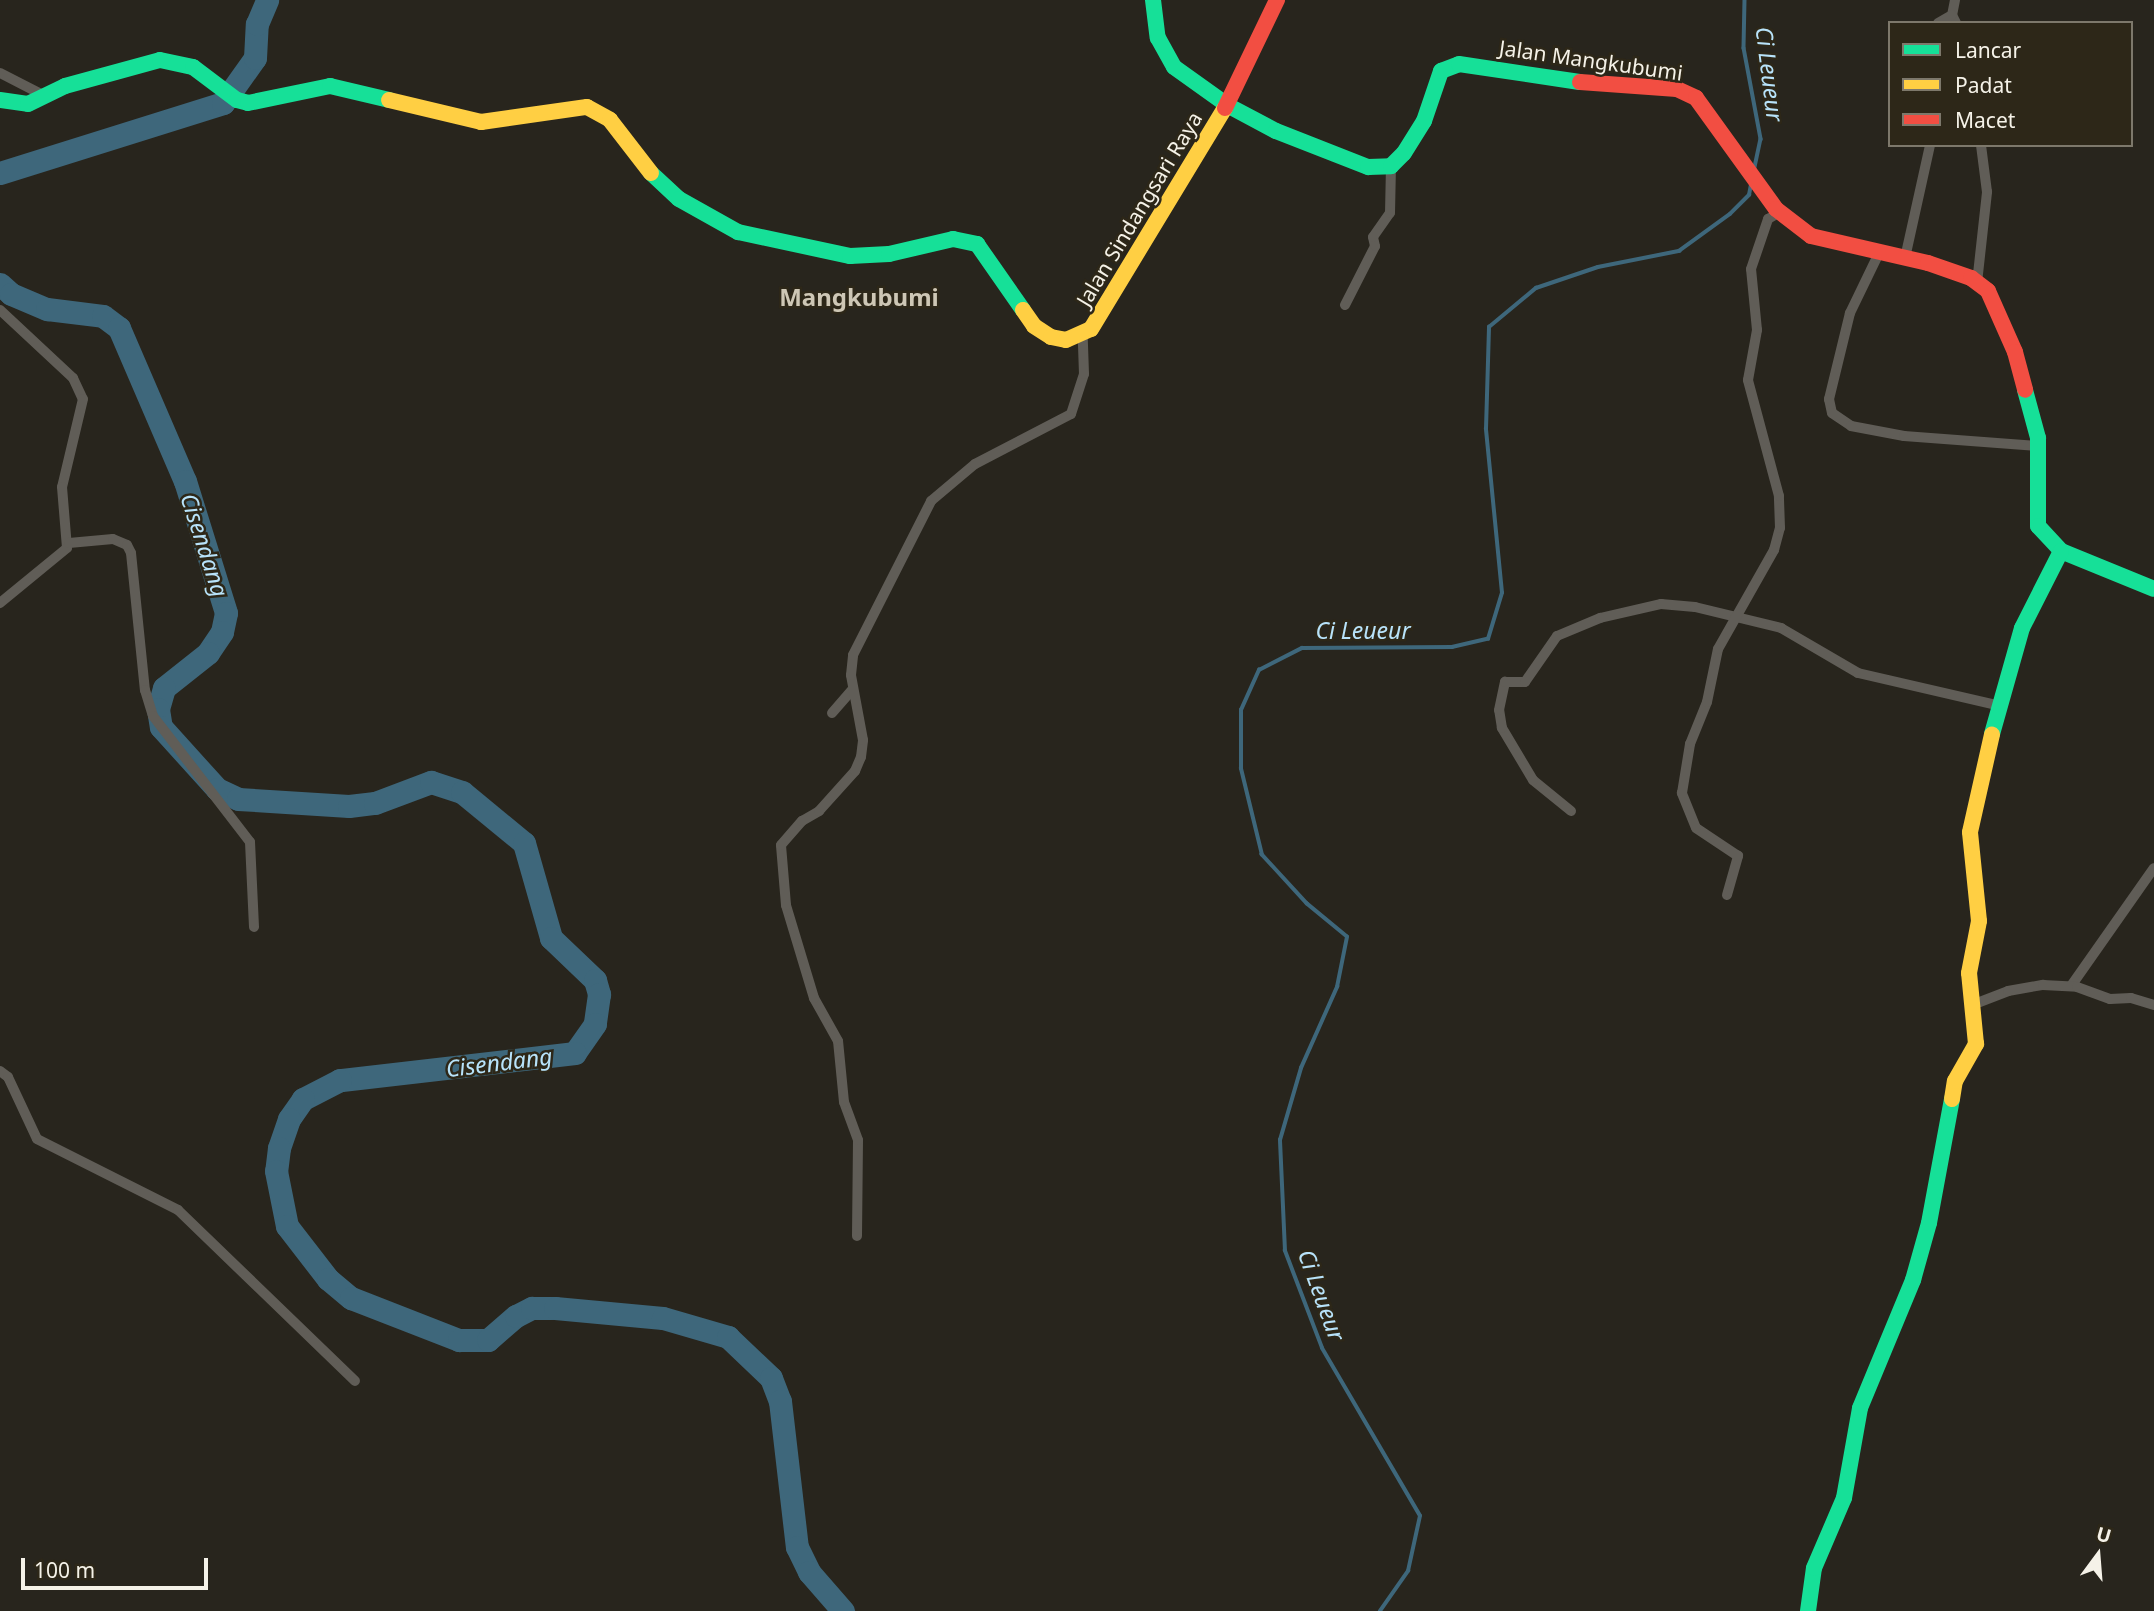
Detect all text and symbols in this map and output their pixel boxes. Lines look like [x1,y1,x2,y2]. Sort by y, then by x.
legend [1888,21,2133,147]
water label: Ci Leueur [1751,25,1789,123]
street label: Jalan Mangkubumi [1498,35,1684,85]
text: Lancar [1955,36,2021,64]
text: Padat [1955,71,2012,99]
text: Macet [1955,106,2015,134]
street label: Jalan Sindangsari Raya [1071,107,1207,311]
district label: Mangkubumi [779,283,939,311]
water label: Cisendang [175,490,235,600]
water label: Ci Leueur [1315,616,1411,644]
water label: Cisendang [444,1042,554,1082]
water label: Ci Leueur [1293,1246,1351,1344]
north arrow [2063,1520,2133,1590]
text: U [2093,1520,2114,1549]
scale bar [24,1544,212,1588]
text: 100 m [34,1556,95,1584]

